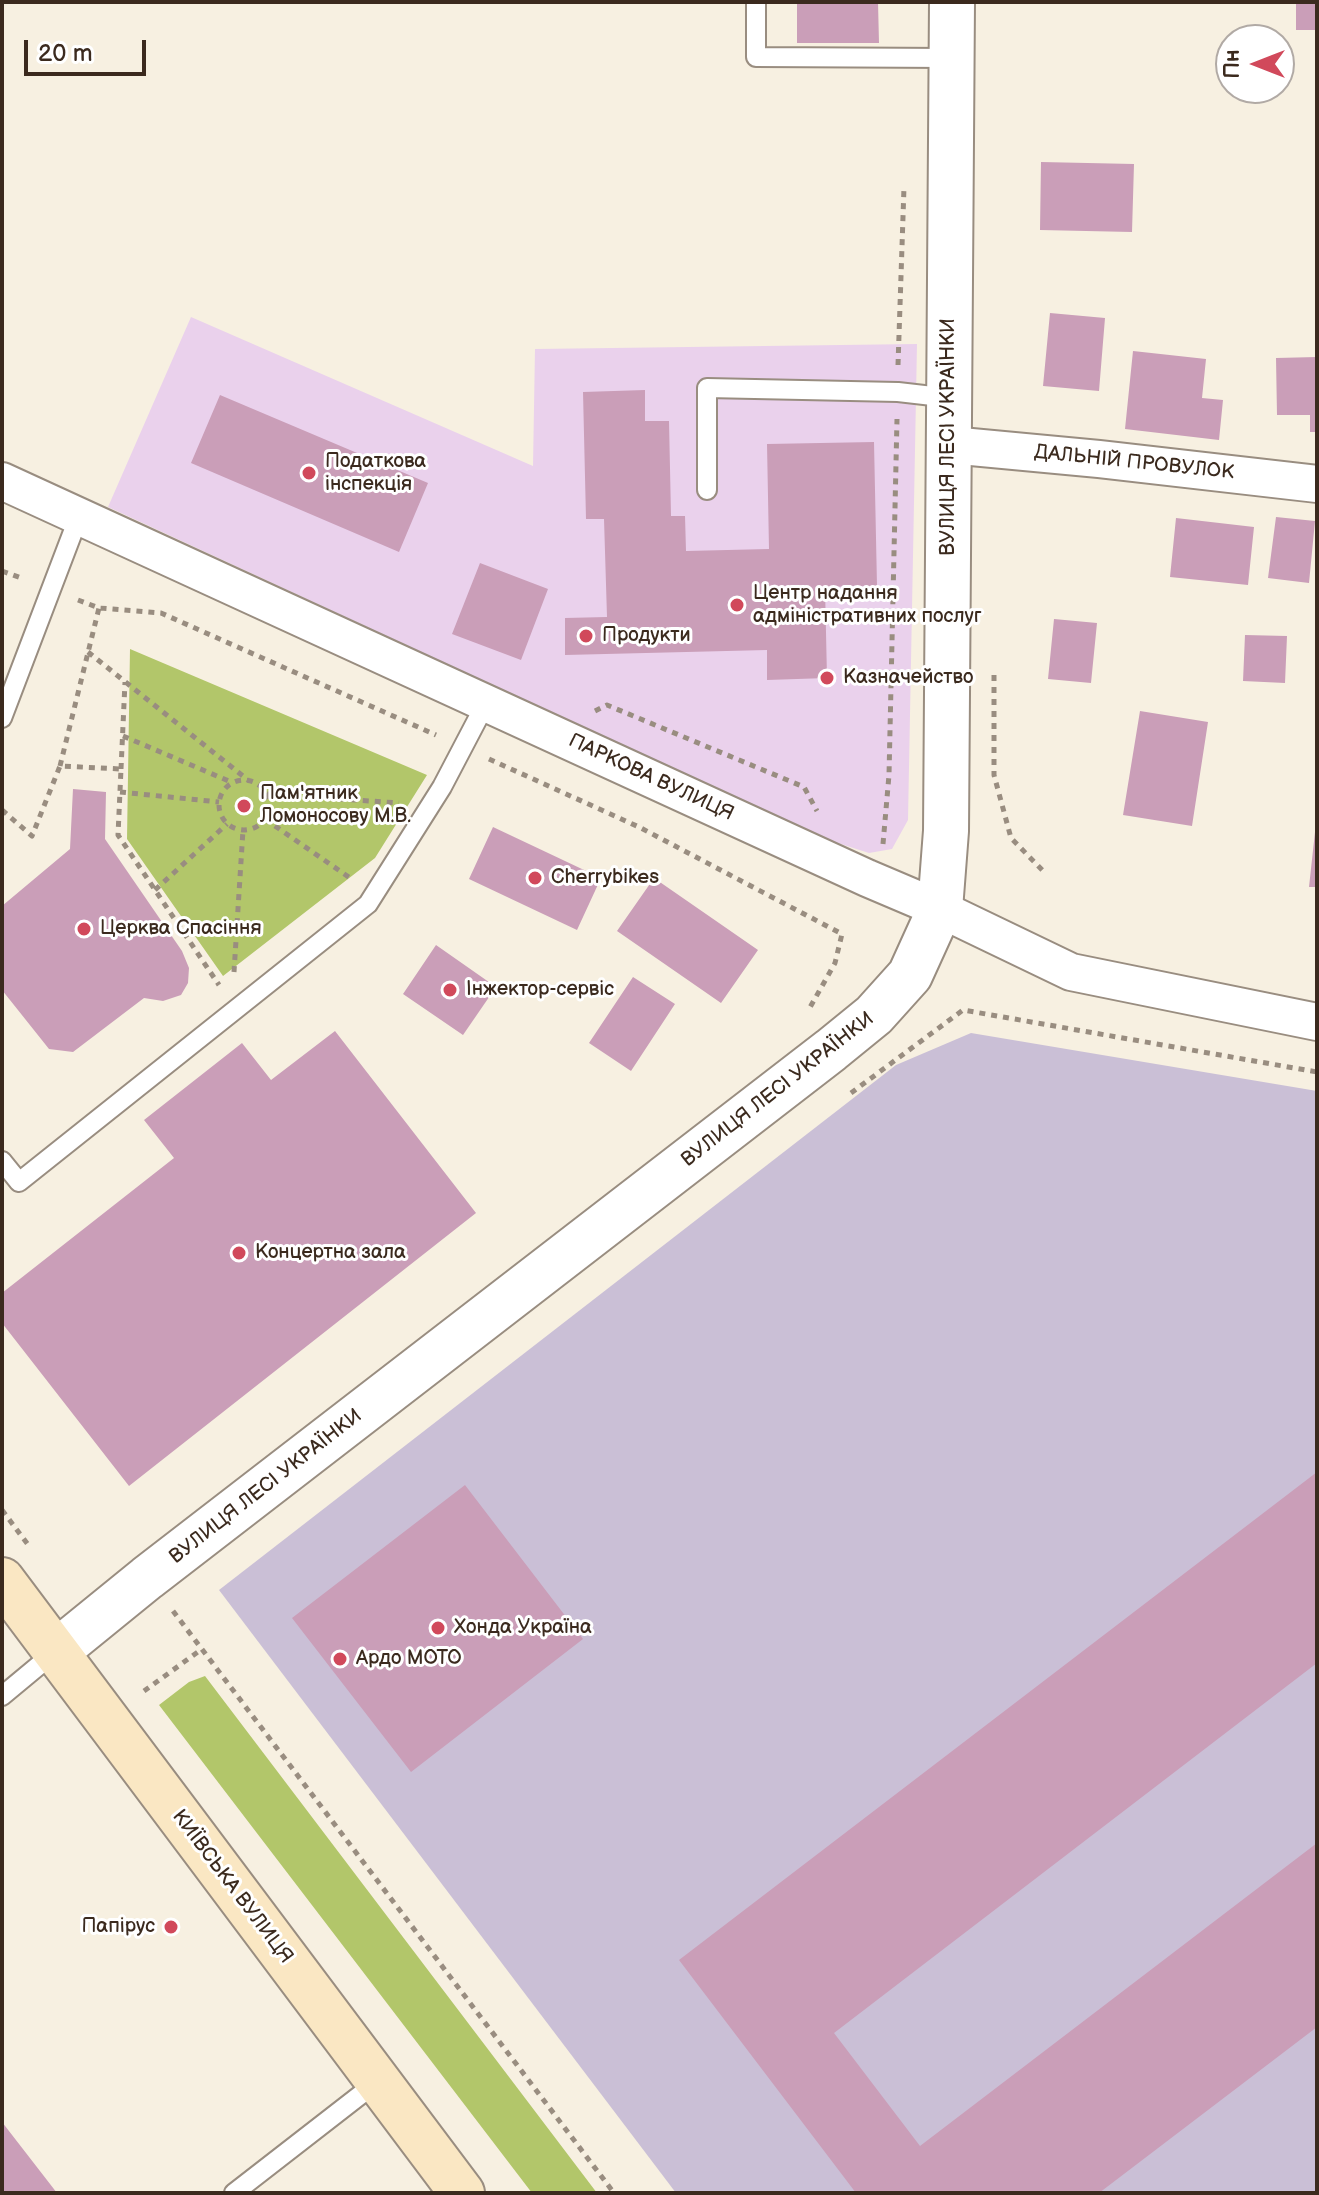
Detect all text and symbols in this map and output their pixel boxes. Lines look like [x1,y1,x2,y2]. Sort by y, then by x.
scale bar [28,24,150,74]
north arrow [1215,24,1295,104]
text: 20 m [38,39,93,68]
text: Пн [1219,49,1246,79]
street label: ВУЛИЦЯ ЛЕСІ УКРАЇНКИ [937,318,961,556]
street label: ДАЛЬНІЙ ПРОВУЛОК [1033,441,1235,485]
place label: Податкова інспекція [325,450,426,497]
marker: Податкова інспекція [300,464,318,482]
place label: Центр надання адміністративних послуг [753,582,982,629]
marker: Центр надання адміністративних послуг [728,596,746,614]
place label: Продукти [602,624,691,648]
marker: Продукти [577,627,595,645]
place label: Казначейство [843,666,973,690]
marker: Казначейство [818,669,836,687]
street label: ПАРКОВА ВУЛИЦЯ [565,729,737,827]
place label: Пам'ятник Ломоносову М.В. [260,782,411,829]
marker: Пам'ятник Ломоносову М.В. [235,797,253,815]
place label: Сherrybikes [551,866,659,890]
marker: Сherrybikes [526,869,544,887]
place label: Церква Спасіння [100,917,261,941]
marker: Церква Спасіння [75,920,93,938]
place label: Інжектор-сервіс [466,978,614,1002]
marker: Інжектор-сервіс [441,981,459,999]
street label: ВУЛИЦЯ ЛЕСІ УКРАЇНКИ [677,1007,879,1173]
place label: Концертна зала [255,1241,406,1265]
marker: Концертна зала [230,1244,248,1262]
street label: ВУЛИЦЯ ЛЕСІ УКРАЇНКИ [165,1404,367,1570]
place label: Хонда Україна [454,1616,592,1640]
marker: Хонда Україна [429,1619,447,1637]
place label: Ардо МОТО [356,1647,462,1671]
marker: Ардо МОТО [331,1650,349,1668]
street label: КИЇВСЬКА ВУЛИЦЯ [166,1805,298,1969]
place label: Папірус [81,1915,155,1939]
marker: Папірус [162,1918,180,1936]

